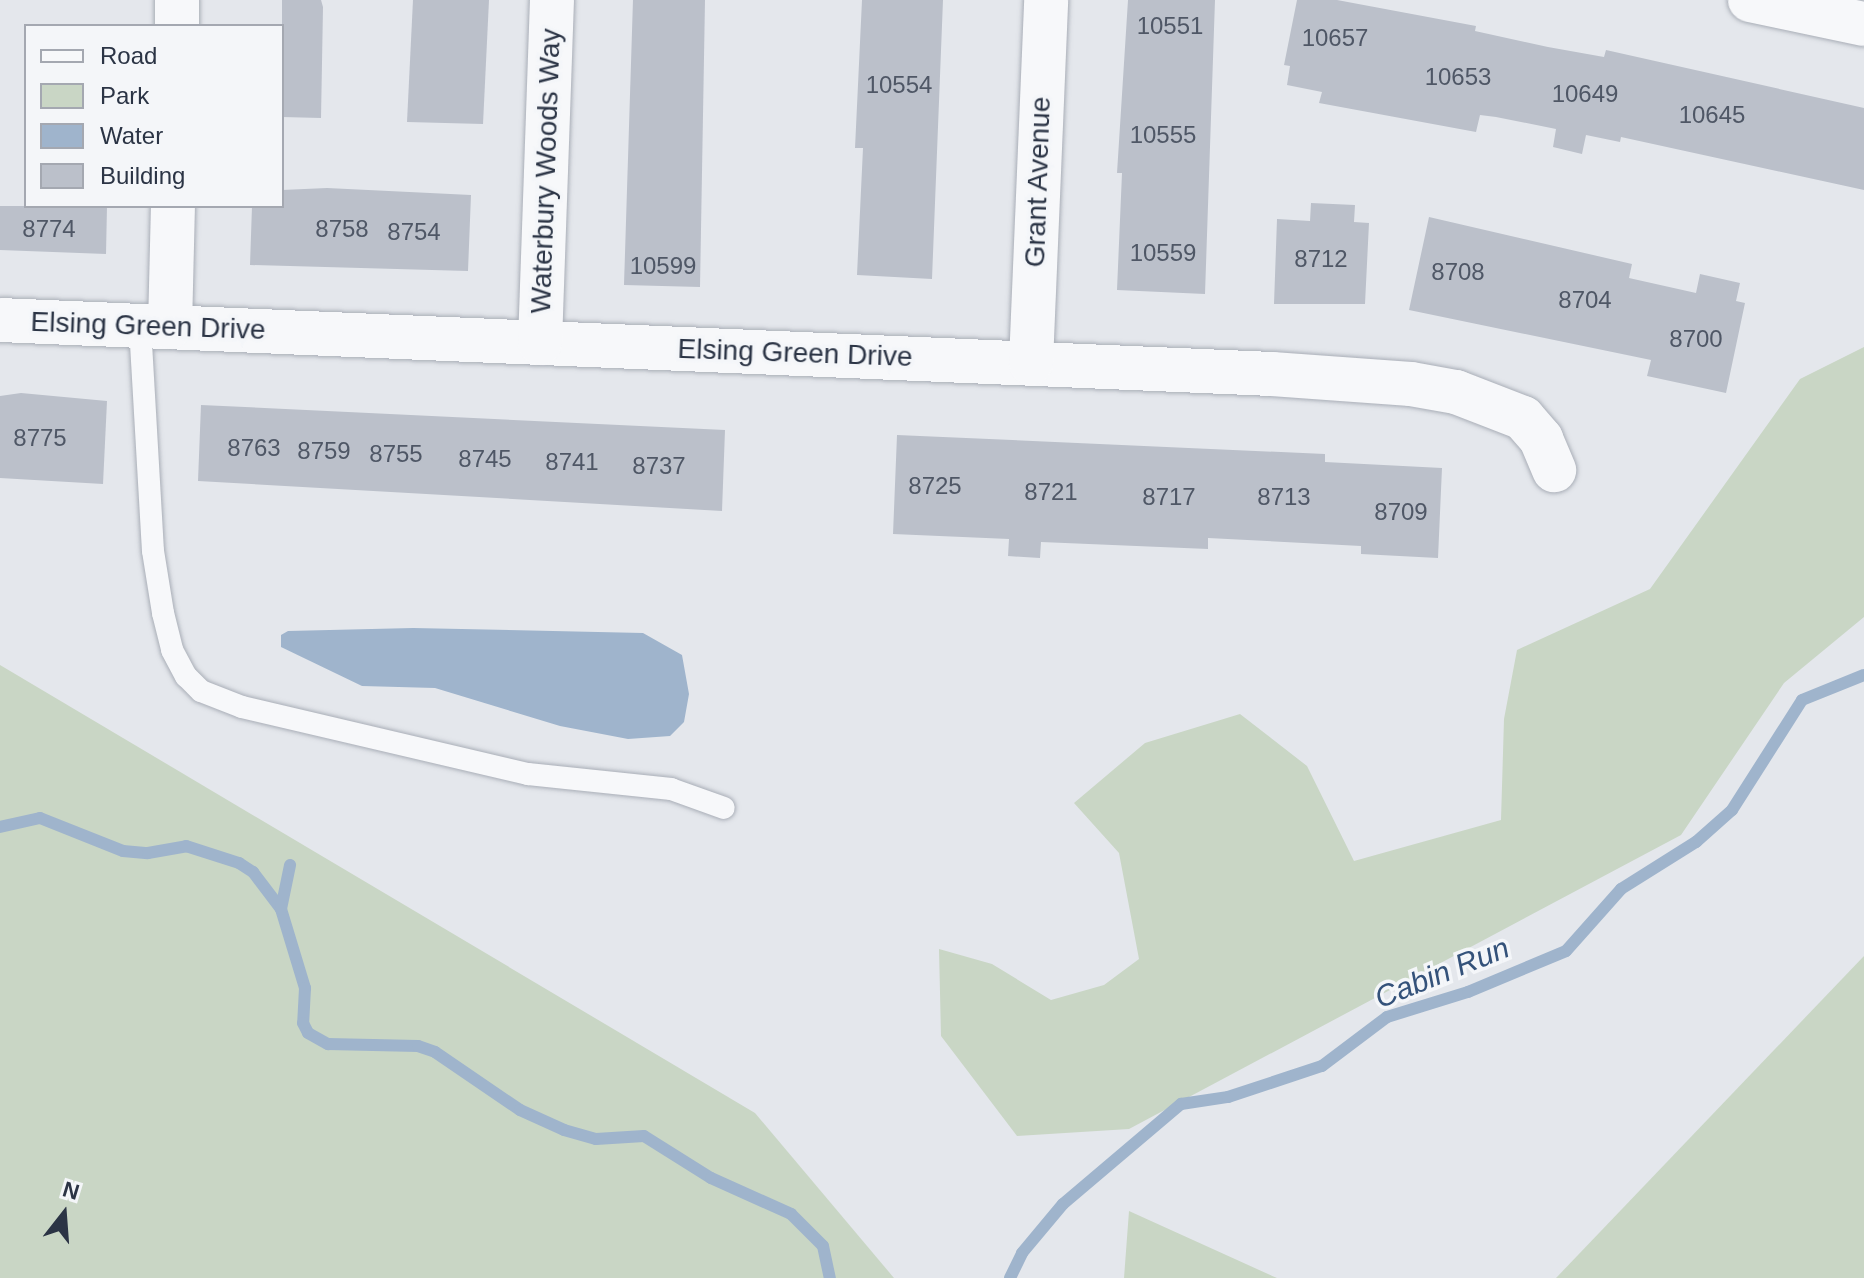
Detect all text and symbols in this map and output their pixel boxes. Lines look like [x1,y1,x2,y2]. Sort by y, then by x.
house number: 10551 [1137,12,1203,40]
legend [24,24,284,208]
house number: 10657 [1302,24,1368,52]
street label: Waterbury Woods Way [524,28,568,314]
text: Road [100,42,157,69]
house number: 10653 [1425,63,1491,91]
house number: 10554 [866,71,932,99]
house number: 10649 [1552,80,1618,108]
text: Park [100,82,149,109]
street label: Grant Avenue [1018,95,1058,269]
house number: 10645 [1679,101,1745,129]
house number: 10555 [1130,121,1196,149]
text: Water [100,122,163,149]
text: Building [100,162,185,189]
house number: 8774 [22,215,76,243]
house number: 8758 [315,215,369,243]
house number: 8754 [387,218,441,246]
house number: 10559 [1130,239,1196,267]
house number: 8712 [1294,245,1348,273]
house number: 10599 [630,252,696,280]
house number: 8708 [1431,258,1485,286]
house number: 8704 [1558,286,1612,314]
street label: Elsing Green Drive [30,305,266,347]
house number: 8700 [1669,325,1723,353]
street label: Elsing Green Drive [677,332,913,374]
house number: 8775 [13,424,67,452]
house number: 8763 [227,434,281,462]
house number: 8759 [297,437,351,465]
house number: 8755 [369,440,423,468]
house number: 8745 [458,445,512,473]
house number: 8741 [545,448,599,476]
house number: 8737 [632,452,686,480]
house number: 8725 [908,472,962,500]
house number: 8721 [1024,478,1078,506]
house number: 8717 [1142,483,1196,511]
house number: 8713 [1257,483,1311,511]
house number: 8709 [1374,498,1428,526]
water label: Cabin Run [1370,930,1514,1016]
north arrow [24,1174,104,1254]
text: N [60,1176,82,1205]

